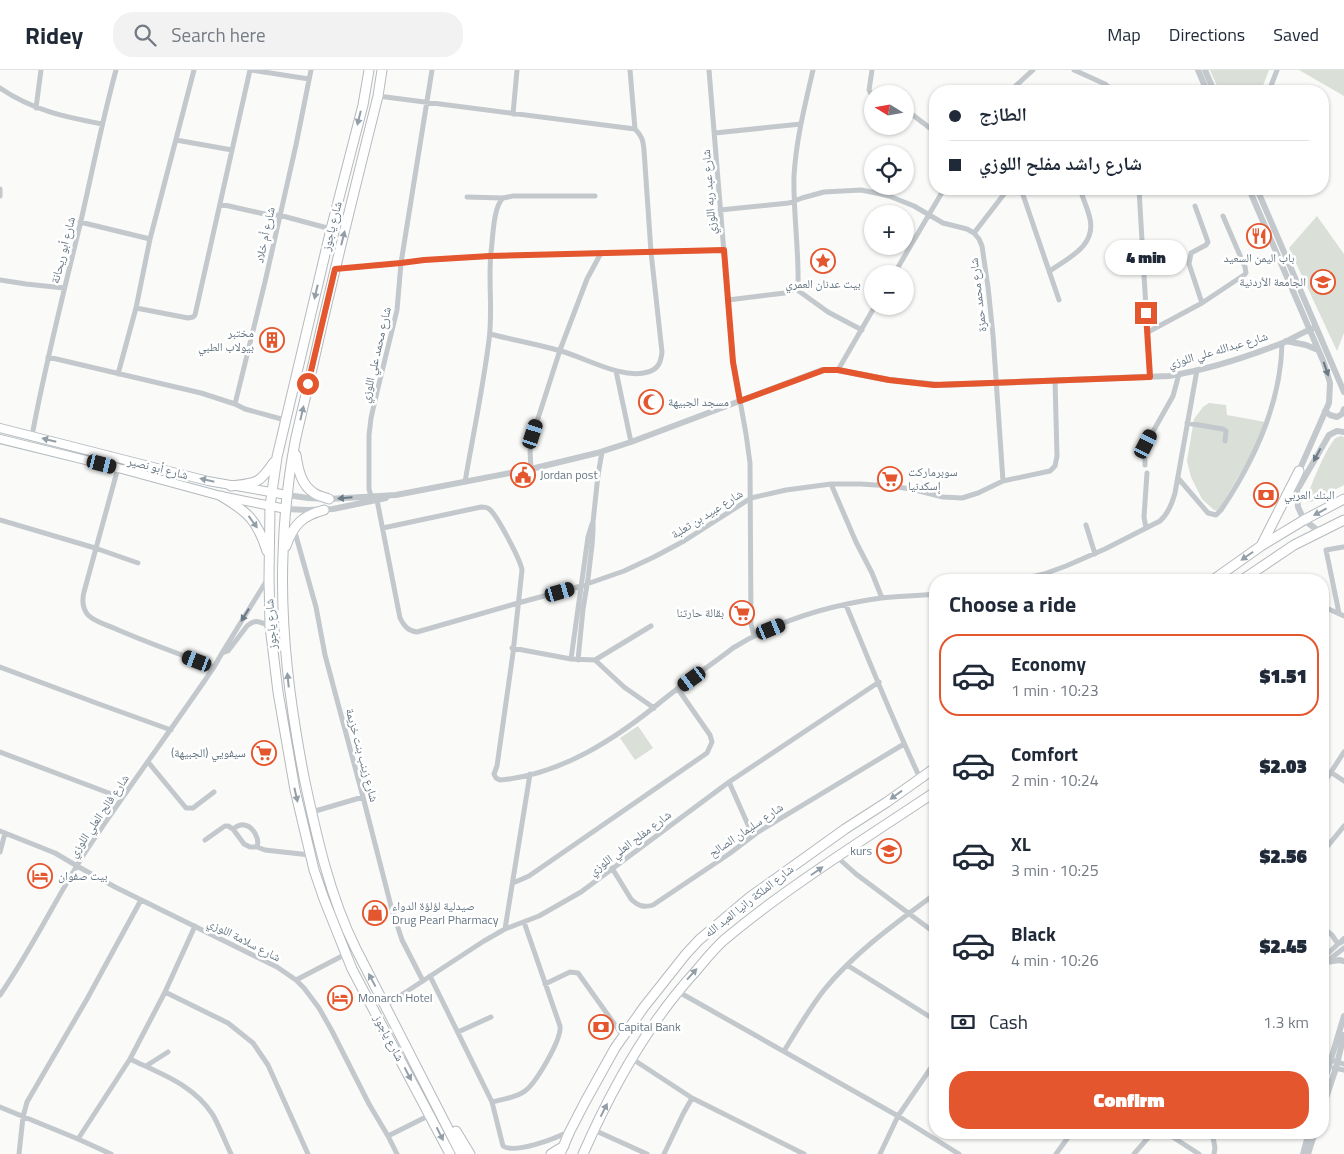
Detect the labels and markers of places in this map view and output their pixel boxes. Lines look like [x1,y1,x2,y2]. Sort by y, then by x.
restaurant icon: باب اليمن السعيد [1246,223,1272,249]
place icon: بيت عدنان العمري [810,248,836,274]
place label: باب اليمن السعيد [1224,248,1294,267]
school or university icon: الجامعة الأردنية [1310,269,1336,295]
place label: الجامعة الأردنية [1239,272,1306,291]
place label: بيت عدنان العمري [785,274,861,294]
place label: مختبر بيولاب الطبي [198,323,254,357]
building icon: مختبر بيولاب الطبي [259,327,285,353]
mosque icon: مسجد الجبيهة [638,389,664,415]
place label: مسجد الجبيهة [668,392,729,411]
public building icon: Jordan post [510,462,536,488]
place label: سوبرماركت إسكدنيا [908,462,958,495]
place label: Jordan post [540,465,598,484]
supermarket icon: سوبرماركت إسكدنيا [877,466,903,492]
bank icon: البنك العربي [1253,482,1279,508]
place label: البنك العربي [1284,485,1335,505]
supermarket icon: بقالة حارتنا [729,600,755,626]
place label: بقالة حارتنا [676,603,724,622]
supermarket icon: سيفويي (الجبيهة) [251,740,277,766]
place label: سيفويي (الجبيهة) [171,743,246,763]
school or university icon: kurs [876,838,902,864]
place label: kurs [850,841,872,860]
hotel icon: بيت صفوان [27,863,53,889]
place label: بيت صفوان [58,866,108,885]
place label: صيدلية لؤلؤة الدواء Drug Pearl Pharmacy [392,896,499,929]
shop icon: صيدلية لؤلؤة الدواء Drug Pearl Pharmacy [362,900,388,926]
hotel icon: Monarch Hotel [327,985,353,1011]
place label: Monarch Hotel [358,988,433,1007]
bank icon: Capital Bank [588,1014,614,1040]
place label: Capital Bank [618,1017,681,1036]

